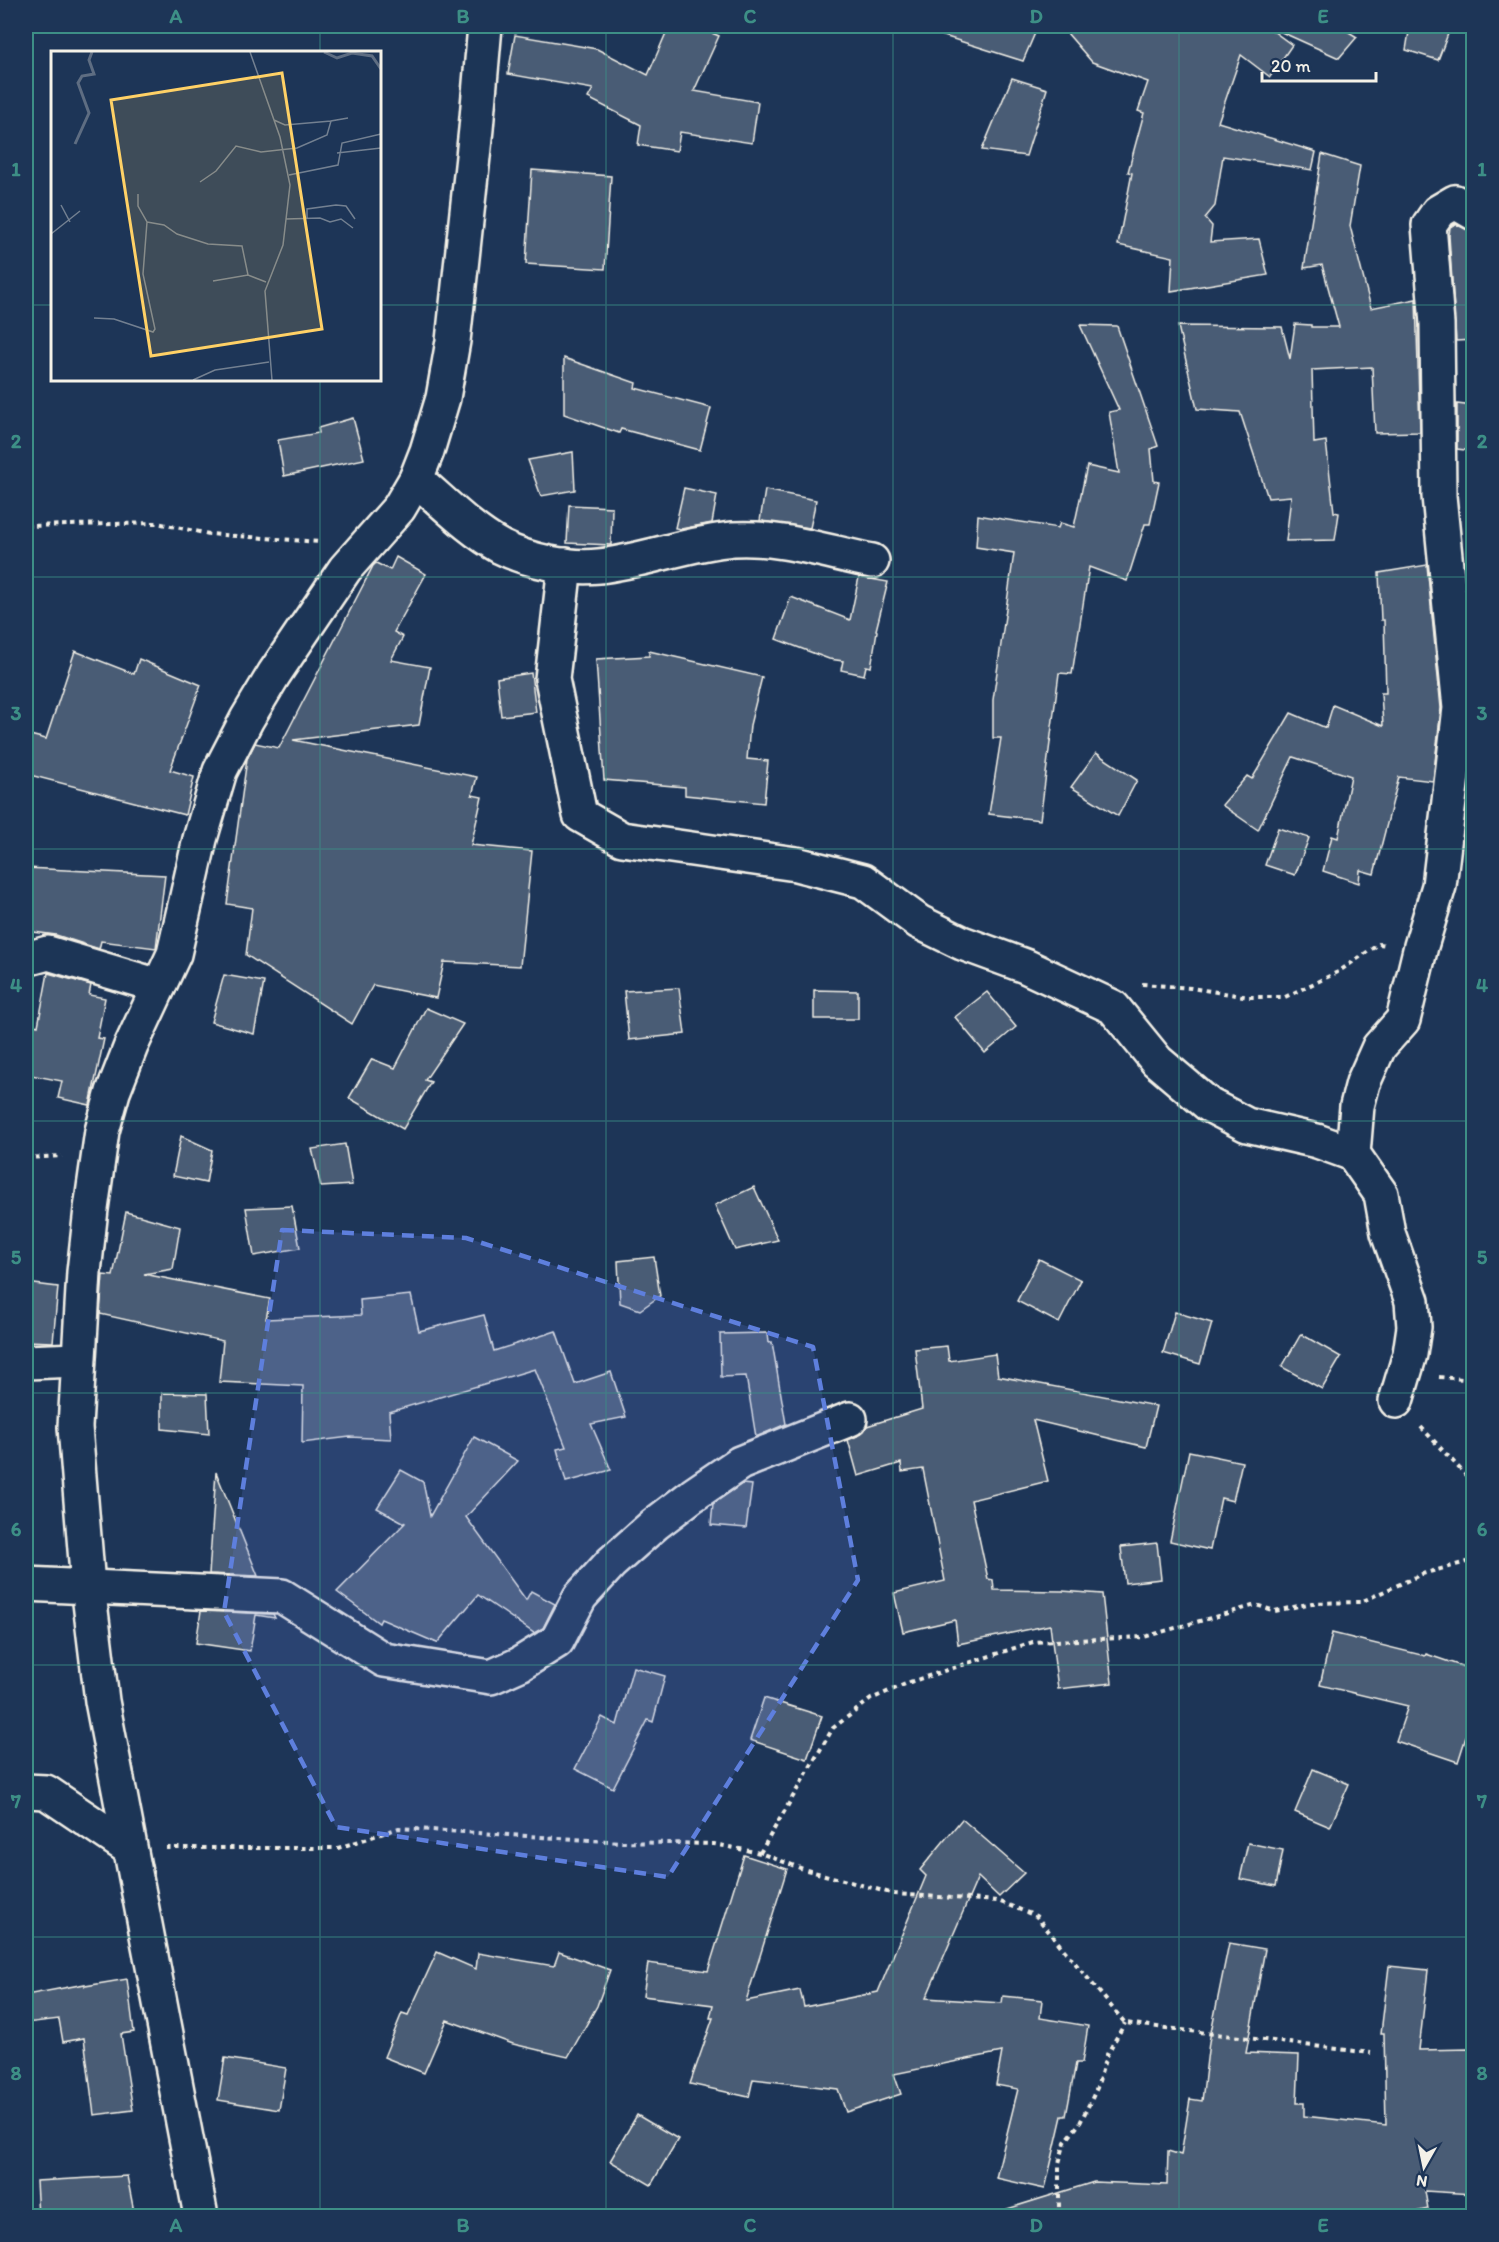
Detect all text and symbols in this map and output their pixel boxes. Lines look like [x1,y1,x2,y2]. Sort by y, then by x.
text: A [169,4,183,28]
text: B [457,4,470,28]
text: C [744,4,757,28]
text: D [1029,4,1043,28]
text: E [1317,4,1329,28]
scale bar [1262,45,1376,83]
inset map [51,51,381,381]
text: 20 m [1271,55,1311,77]
text: 1 [11,157,21,181]
text: 1 [1477,157,1487,181]
text: 2 [11,429,22,453]
text: 2 [1477,429,1488,453]
text: 3 [11,701,22,725]
text: 3 [1477,701,1488,725]
text: 4 [10,973,22,997]
text: 4 [1476,973,1488,997]
text: 5 [11,1245,22,1269]
text: 5 [1477,1245,1488,1269]
text: 6 [11,1517,22,1541]
text: 6 [1477,1517,1488,1541]
text: 7 [10,1789,21,1813]
text: 7 [1476,1789,1487,1813]
text: 8 [11,2061,22,2085]
text: 8 [1477,2061,1488,2085]
north arrow [1394,2137,1454,2197]
text: N [1415,2171,1429,2192]
text: A [169,2213,183,2237]
text: B [457,2213,470,2237]
text: C [744,2213,757,2237]
text: D [1029,2213,1043,2237]
text: E [1317,2213,1329,2237]

